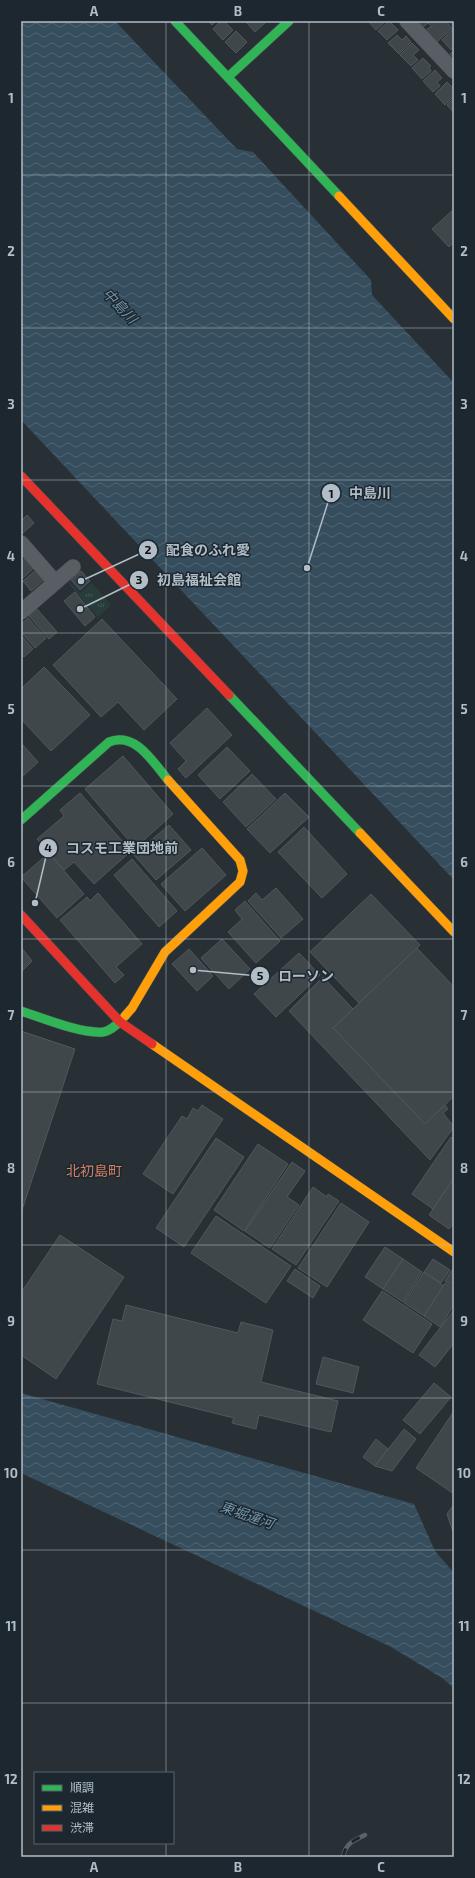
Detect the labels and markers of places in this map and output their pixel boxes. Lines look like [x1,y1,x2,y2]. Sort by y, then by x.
callout: 中島川 [321,480,399,506]
callout: 配食のふれ愛 [138,537,258,563]
callout: 初島福祉会館 [129,567,249,593]
callout: コスモ工業団地前 [38,835,186,861]
callout: ローソン [250,963,342,989]

